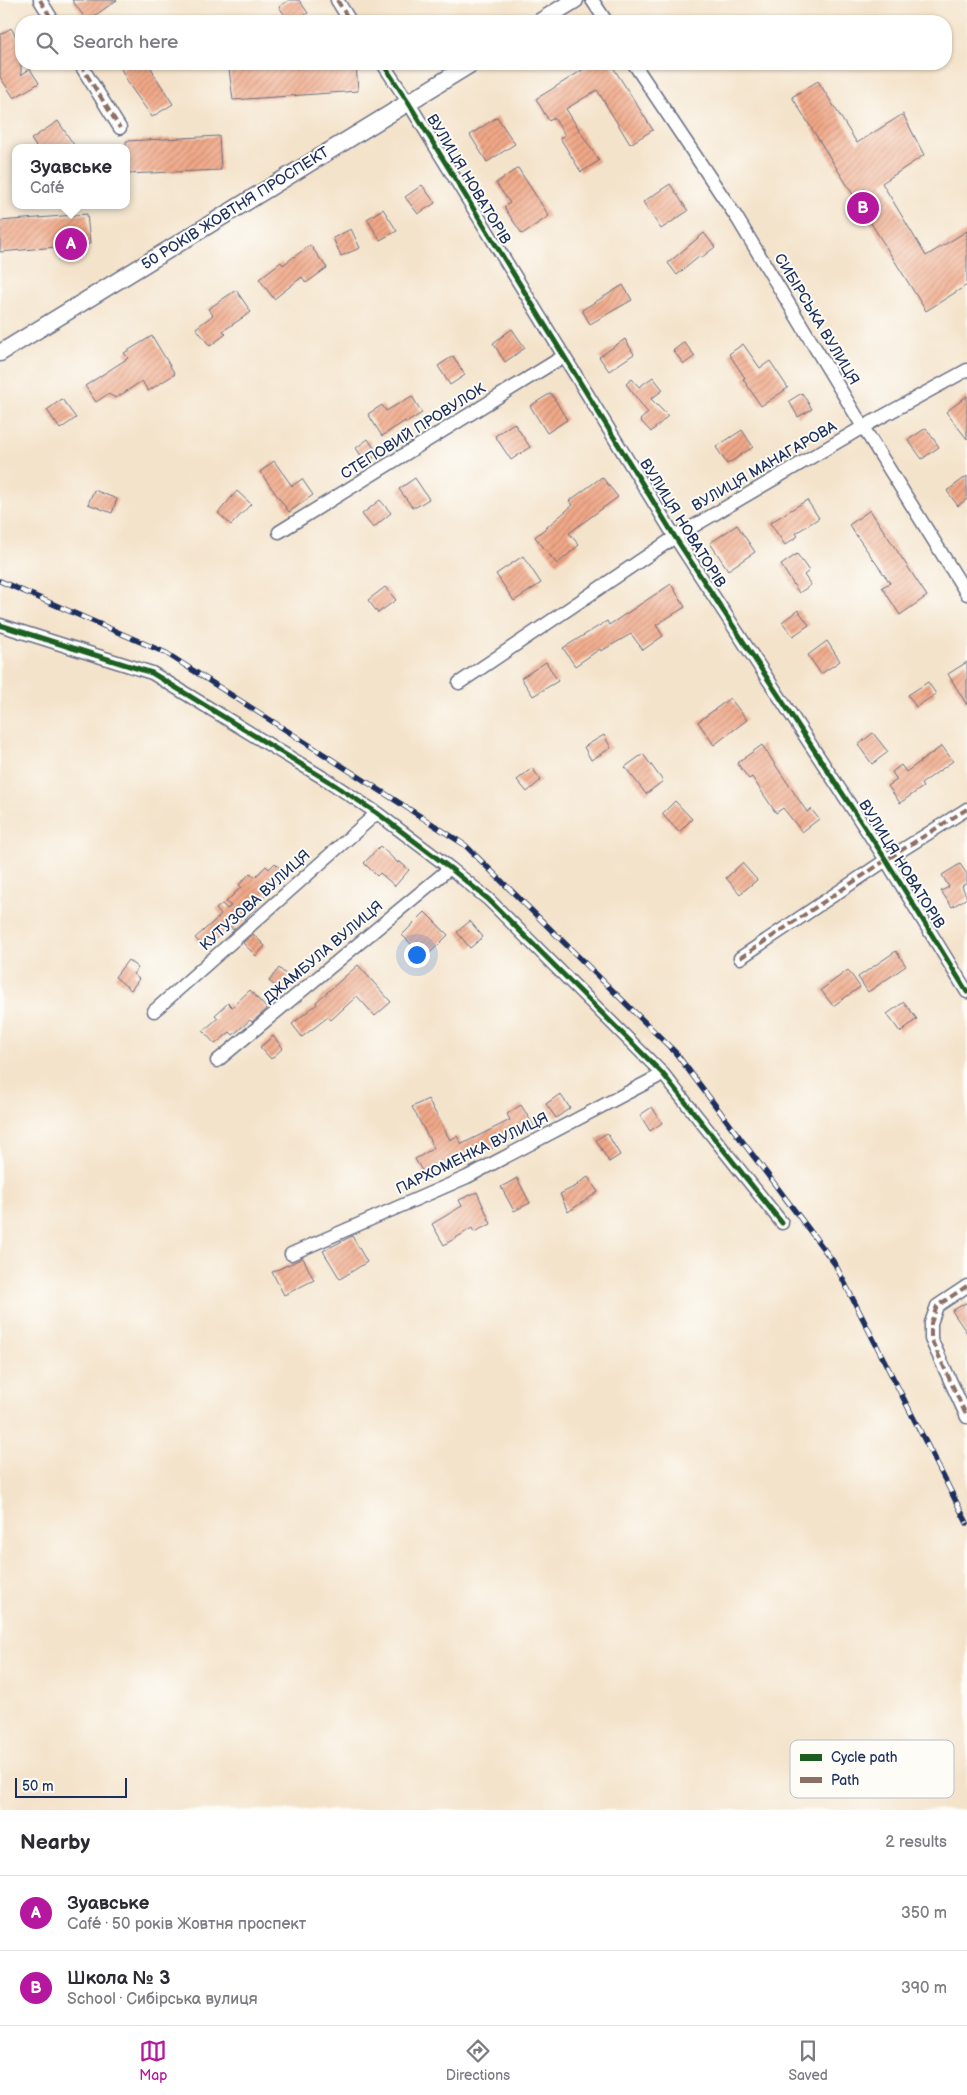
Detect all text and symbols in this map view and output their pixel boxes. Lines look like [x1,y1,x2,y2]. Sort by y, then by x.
search box [15,15,952,70]
icon: search [33,29,61,57]
text: Search here [73,31,178,54]
street label: ВУЛИЦЯ НОВАТОРІВ [422,111,515,248]
street label: 50 РОКІВ ЖОВТНЯ ПРОСПЕКТ [138,143,333,274]
popup [12,144,130,209]
text: Зуавське [30,156,112,179]
text: Café [30,179,64,198]
pin: B [847,189,879,227]
pin: A [55,225,87,263]
street label: СИБІРСЬКА ВУЛИЦЯ [770,250,863,389]
street label: СТЕПОВИЙ ПРОВУЛОК [337,379,489,484]
street label: ВУЛИЦЯ МАНАГАРОВА [688,417,841,516]
street label: ВУЛИЦЯ НОВАТОРІВ [635,455,730,592]
street label: ВУЛИЦЯ НОВАТОРІВ [854,796,949,933]
street label: КУТУЗОВА ВУЛИЦЯ [196,846,315,955]
street label: ДЖАМБУЛА ВУЛИЦЯ [260,897,387,1008]
your location [404,942,430,968]
street label: ПАРХОМЕНКА ВУЛИЦЯ [393,1108,552,1199]
legend [790,1740,954,1798]
text: Cycle path [831,1749,898,1766]
text: Path [831,1772,859,1789]
scale bar [15,1775,128,1798]
text: 50 m [22,1778,54,1795]
text: Nearby [20,1830,90,1855]
text: 2 results [885,1833,947,1852]
text: Зуавське [67,1892,149,1915]
text: A [31,1904,41,1923]
text: 350 m [901,1904,947,1923]
text: Café · 50 років Жовтня проспект [67,1915,306,1934]
text: Школа № 3 [67,1967,170,1990]
text: B [30,1979,42,1998]
text: 390 m [901,1979,947,1998]
text: School · Сибірська вулиця [67,1990,258,2009]
tab: Map [139,2037,167,2084]
tab: Directions [446,2037,510,2084]
tab: Saved [788,2037,828,2084]

